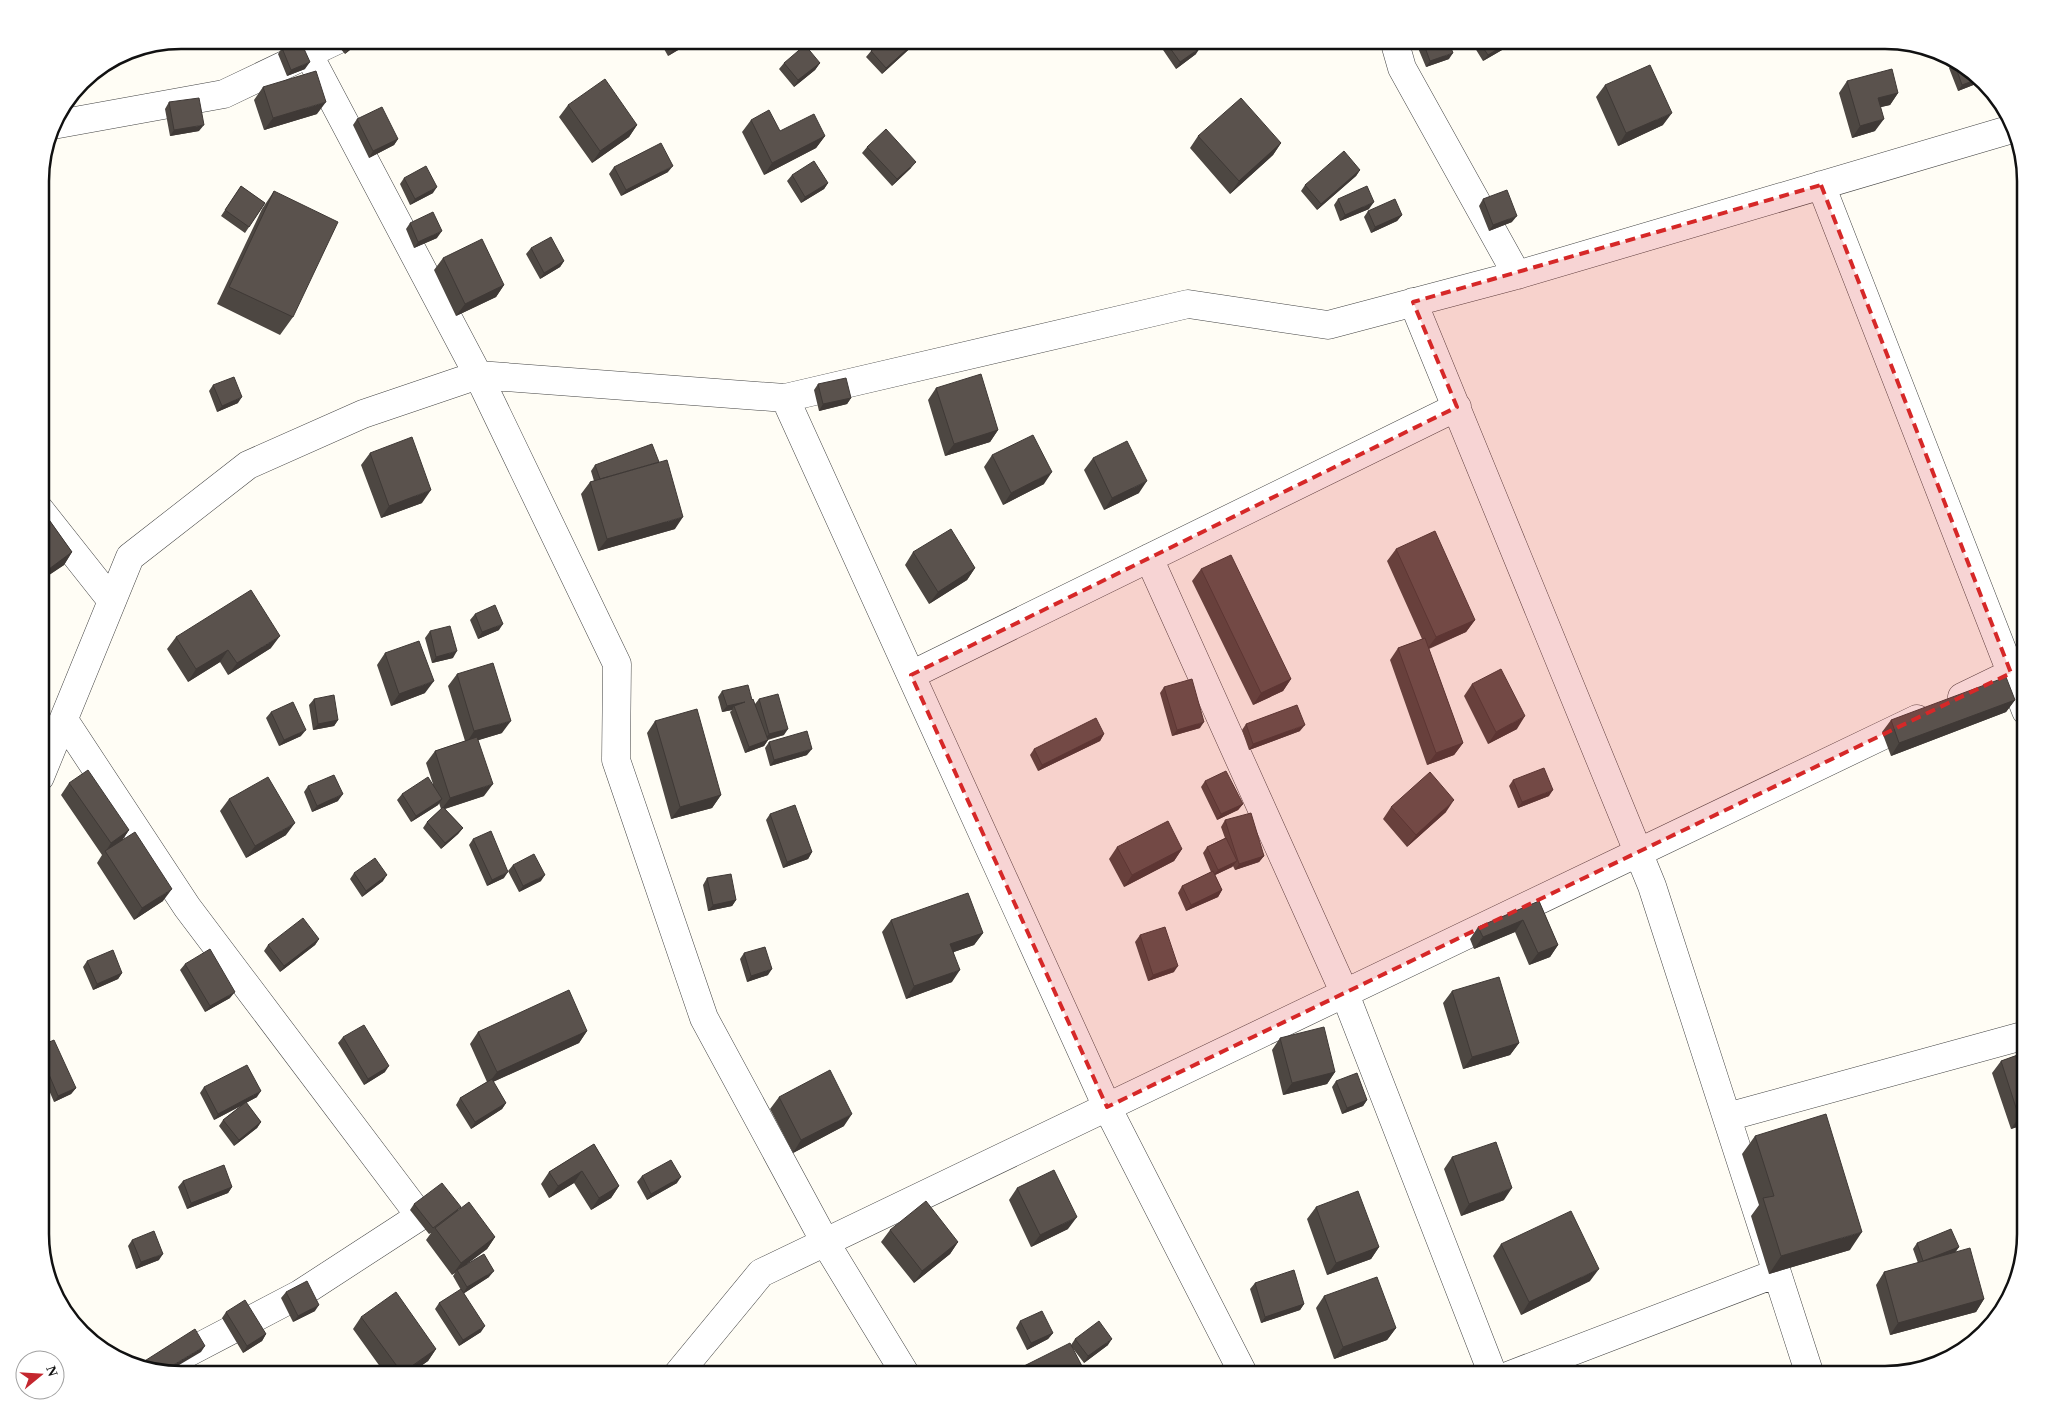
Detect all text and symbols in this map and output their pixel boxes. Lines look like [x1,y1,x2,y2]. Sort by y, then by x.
north arrow [15,1350,65,1400]
text: N [43,1364,61,1378]

